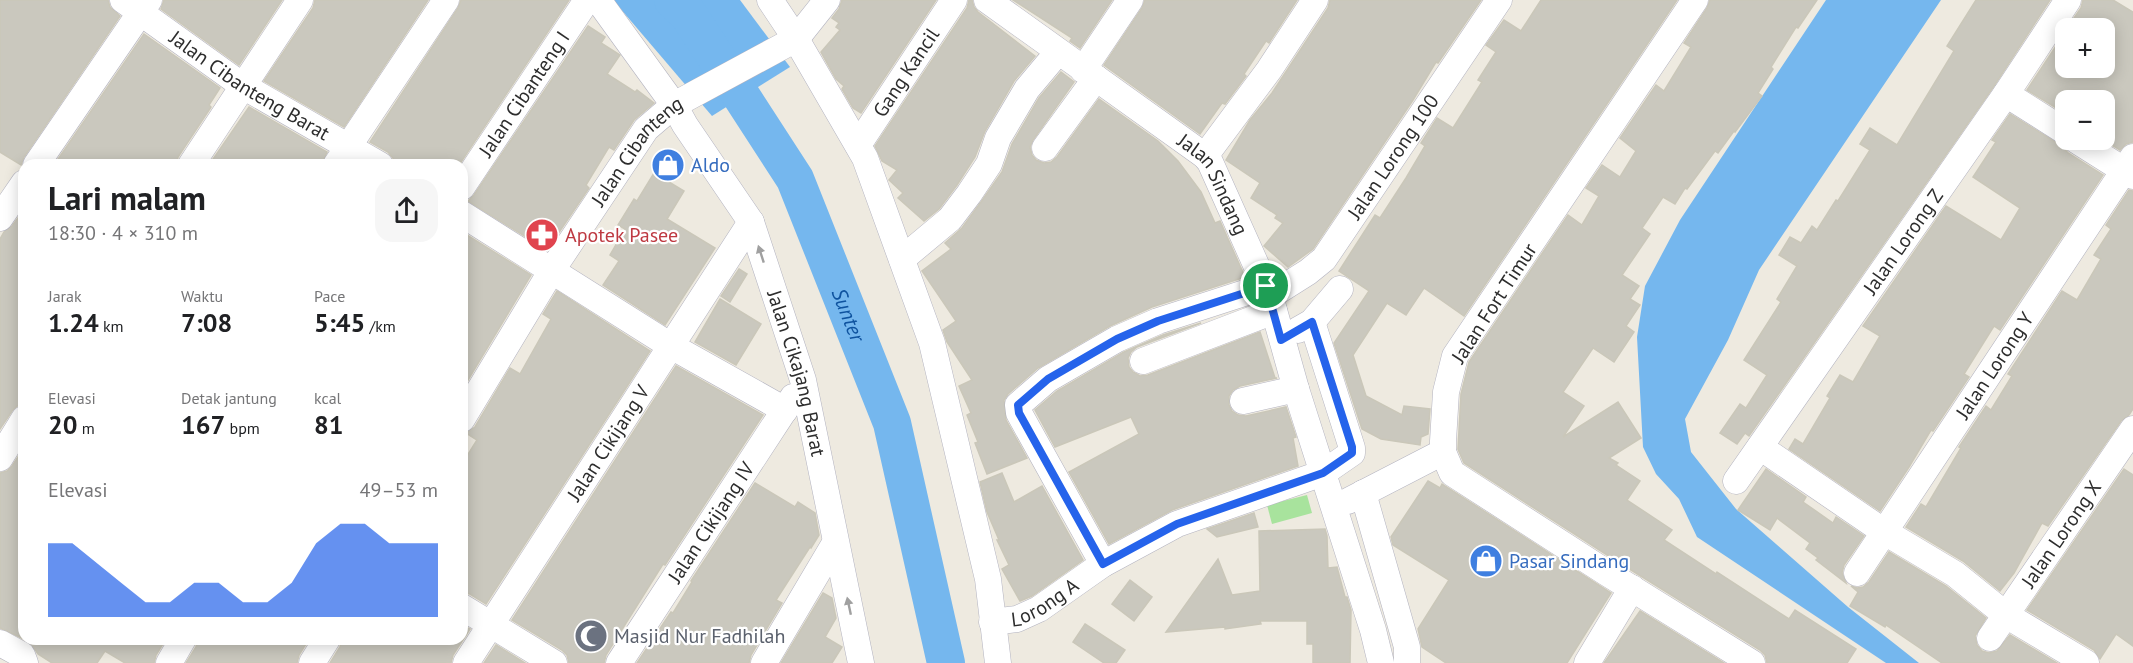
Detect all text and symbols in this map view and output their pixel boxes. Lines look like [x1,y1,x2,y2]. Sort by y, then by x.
map controls [2055,18,2115,150]
button: + [2055,18,2115,78]
street label: Gang Kancil [867,23,945,122]
street label: Jalan Cibanteng Barat [164,24,335,146]
street label: Jalan Cibanteng I [472,26,576,163]
street label: Jalan Lorong 100 [1341,89,1445,225]
street label: Jalan Cibanteng [585,90,687,212]
button: − [2055,90,2115,150]
street label: Jalan Sindang [1172,127,1254,239]
shop icon: Aldo [650,147,686,183]
place label: Aldo [691,152,730,178]
text: Lari malam [48,176,206,219]
button: share [375,179,438,242]
street label: Jalan Lorong Z [1857,184,1949,300]
pharmacy icon: Apotek Pasee [524,217,560,253]
text: 18:30 · 4 × 310 m [48,220,198,246]
place label: Apotek Pasee [565,222,678,248]
street label: Jalan Fort Timur [1445,238,1543,369]
one-way arrow [756,245,766,263]
pin [1240,260,1291,311]
icon: arrive [1249,269,1282,302]
water label: Sunter [826,284,872,347]
text: Jarak [48,286,82,306]
text: Waktu [181,286,223,306]
text: Pace [314,286,345,306]
street label: Jalan Cikajang Barat [761,286,831,459]
text: 1.24 [48,306,99,339]
text: 7:08 [181,306,232,339]
text: 5:45 [314,306,365,339]
street label: Jalan Lorong Y [1949,306,2040,425]
text: km [99,316,124,336]
text: /km [365,316,396,336]
street label: Jalan Cikijang V [561,380,655,507]
text: Elevasi [48,388,96,408]
text: Detak jantung [181,388,277,408]
text: kcal [314,388,341,408]
text: 20 [48,408,77,441]
text: 167 [181,408,225,441]
text: 81 [314,408,343,441]
text: m [77,418,95,438]
text: bpm [225,418,260,438]
street label: Jalan Cikijang IV [661,457,760,589]
street label: Jalan Lorong X [2015,475,2107,593]
text: Elevasi [48,477,108,503]
text: 49–53 m [360,477,438,503]
shop icon: Pasar Sindang [1468,543,1504,579]
place label: Pasar Sindang [1509,548,1629,574]
street label: Lorong A [1010,572,1084,633]
one-way arrow [844,596,853,615]
mosque icon: Masjid Nur Fadhilah [573,618,609,654]
place label: Masjid Nur Fadhilah [614,623,785,649]

